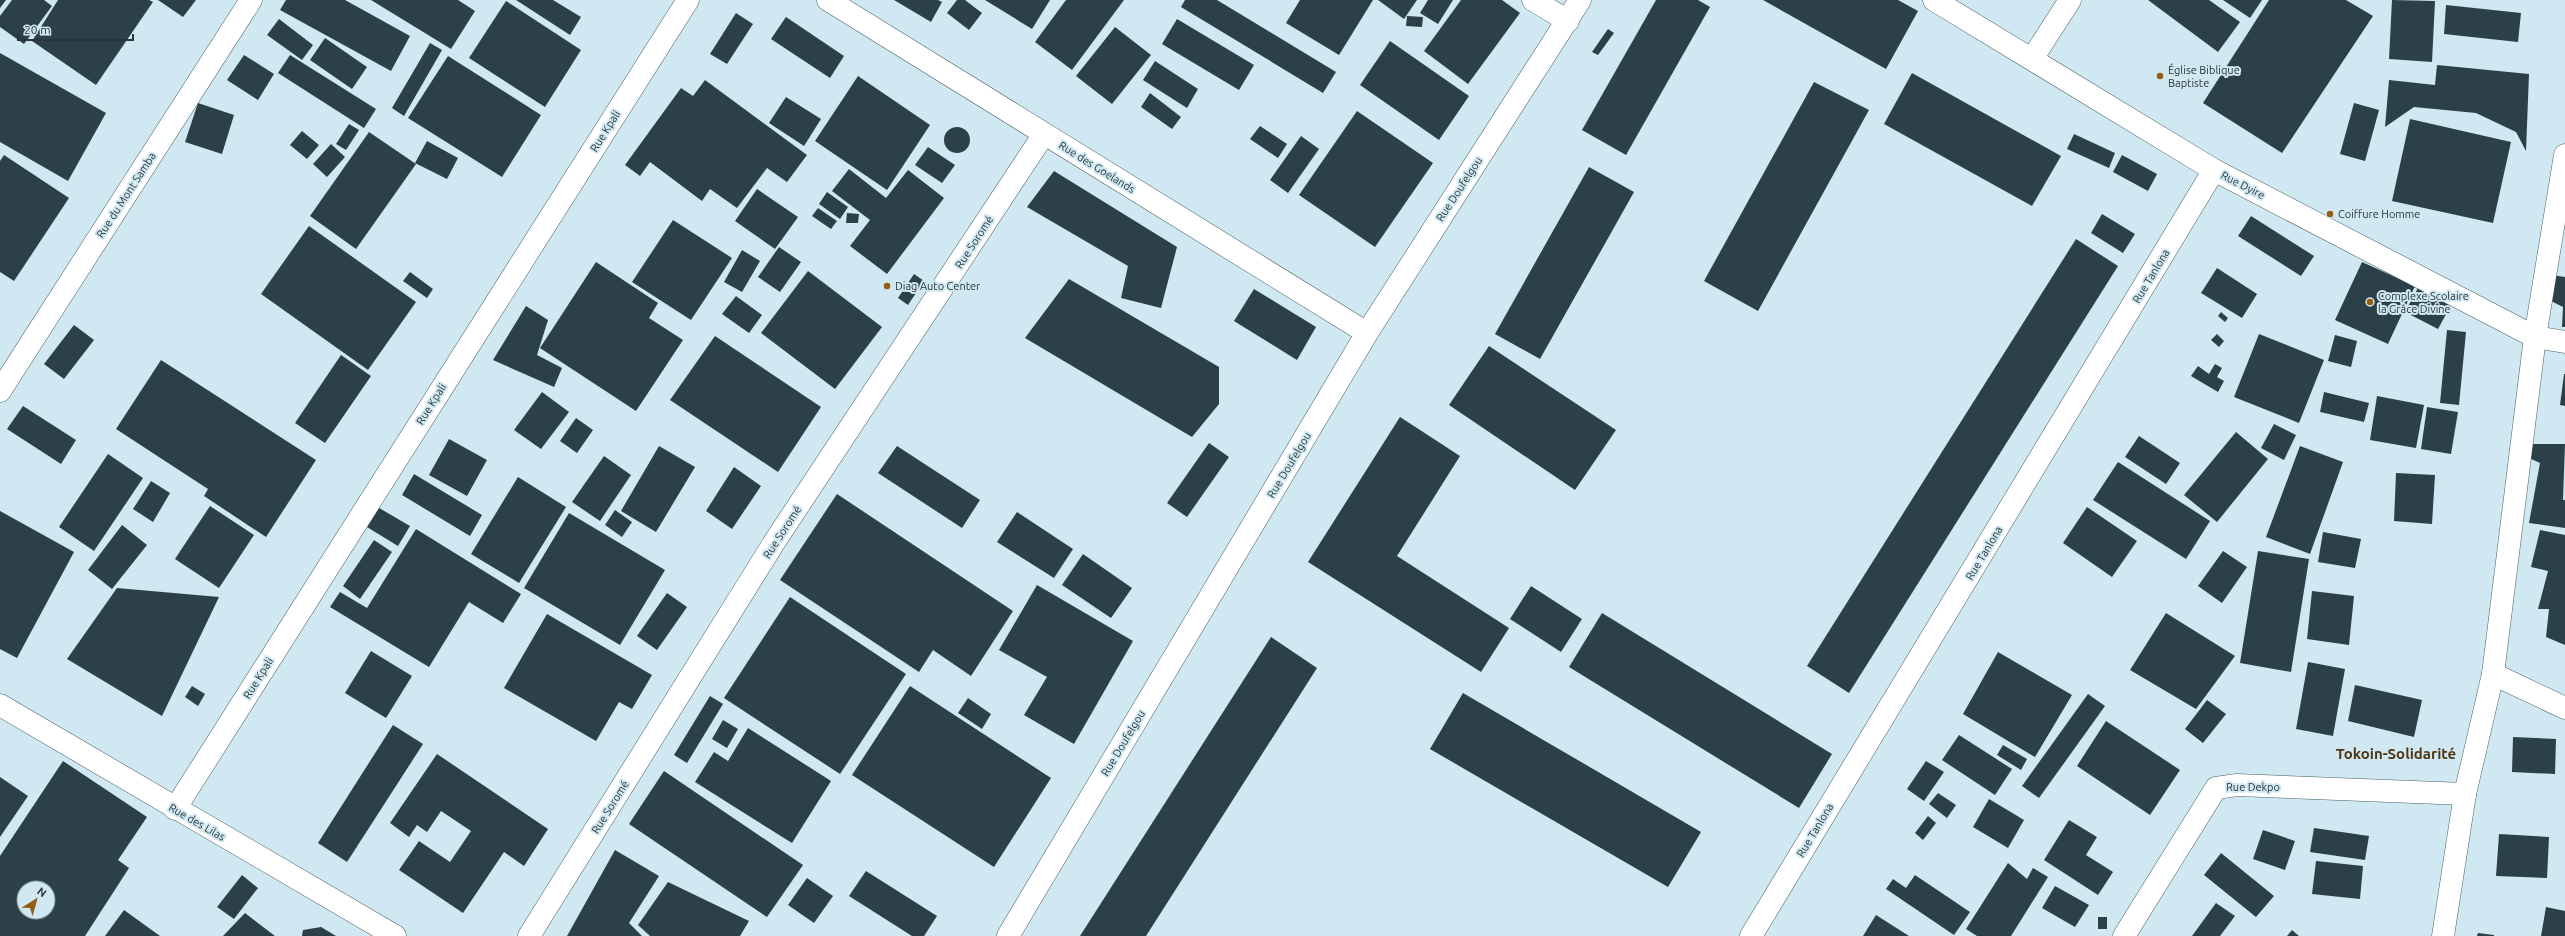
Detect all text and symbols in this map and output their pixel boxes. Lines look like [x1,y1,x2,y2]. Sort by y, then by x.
scale bar [18,16,133,42]
text: 20 m [24,23,51,36]
place label: Église Biblique Baptiste [2168,63,2240,89]
marker: Église Biblique Baptiste [2155,71,2165,81]
street label: Rue Kpali [588,108,622,154]
street label: Rue des Goelands [1057,139,1137,195]
street label: Rue du Mont Samba [94,150,158,240]
street label: Rue Doufelgou [1434,155,1484,223]
street label: Rue Dyire [2219,169,2267,201]
place label: Coiffure Homme [2338,208,2420,220]
marker: Coiffure Homme [2325,209,2335,219]
street label: Rue Soromé [953,214,995,270]
street label: Rue Tanlona [2130,247,2172,305]
place label: Diag Auto Center [895,280,981,292]
marker: Diag Auto Center [882,281,892,291]
place label: Complexe Scolaire la Grâce Divine [2378,290,2469,315]
marker: Complexe Scolaire la Grâce Divine [2365,297,2375,307]
street label: Rue Kpali [414,381,448,427]
street label: Rue Doufelgou [1265,430,1313,500]
street label: Rue Soromé [761,504,803,560]
street label: Rue Tanlona [1963,524,2005,582]
street label: Rue Kpali [241,655,275,701]
street label: Rue Doufelgou [1099,708,1147,778]
district label: Tokoin-Solidarité [2336,745,2456,762]
street label: Rue Soromé [589,778,631,836]
street label: Rue Dekpo [2226,781,2280,793]
street label: Rue des Lilas [167,801,228,843]
street label: Rue Tanlona [1794,801,1836,859]
north arrow [16,880,56,920]
text: N [35,885,49,899]

